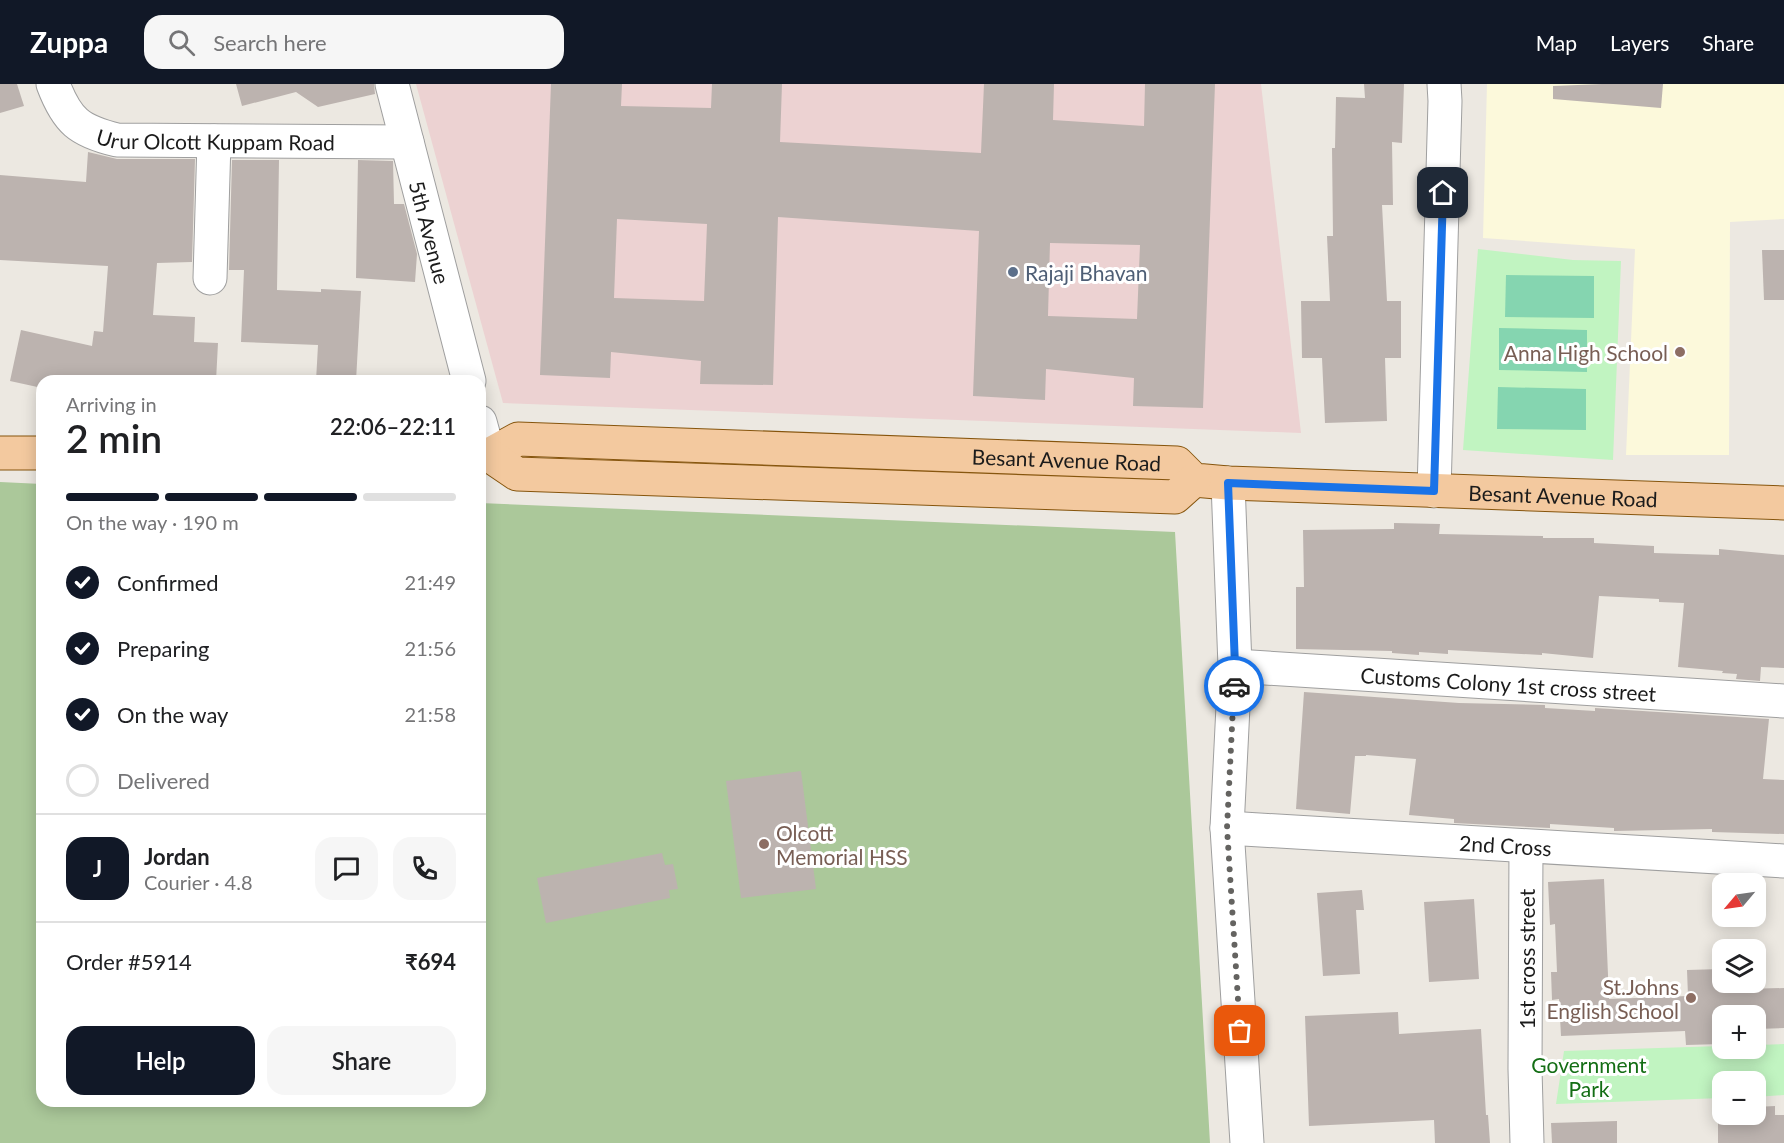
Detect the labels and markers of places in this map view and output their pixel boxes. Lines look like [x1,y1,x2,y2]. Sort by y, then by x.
pin [1417,167,1468,218]
place label: Rajaji Bhavan [1025,260,1147,285]
marker: Rajaji Bhavan [1006,265,1020,279]
place label: Anna High School [1504,340,1668,365]
marker: Anna High School [1673,345,1687,359]
place label: Olcott Memorial HSS [776,820,908,869]
marker: Olcott Memorial HSS [757,837,771,851]
place label: St.Johns English School [1547,974,1679,1023]
marker: St.Johns English School [1684,991,1698,1005]
pin [1214,1005,1265,1056]

